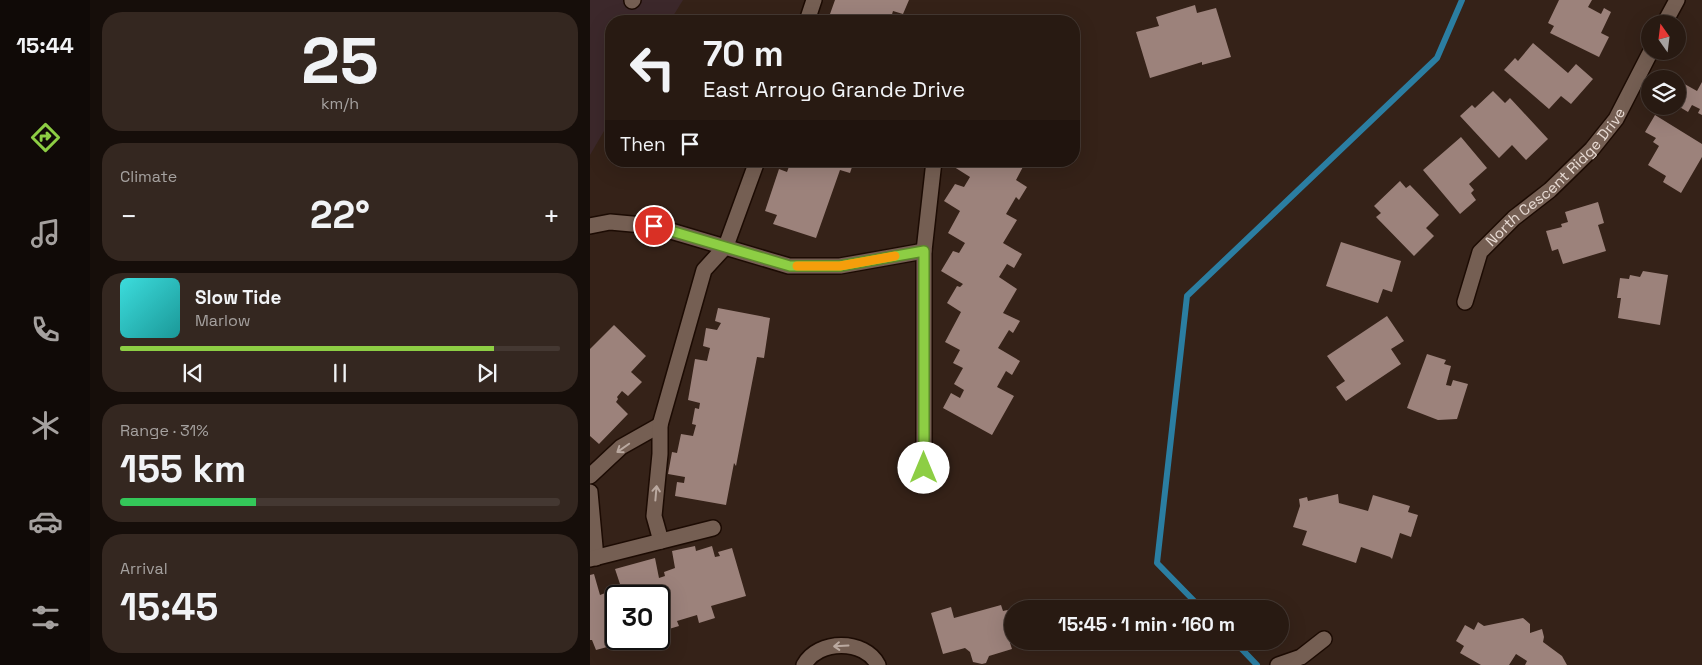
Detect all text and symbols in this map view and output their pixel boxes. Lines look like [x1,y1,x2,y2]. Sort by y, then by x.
north arrow [1641,15,1686,60]
map controls [1641,15,1686,115]
text: 25 [301,19,379,102]
text: 15:44 [16,31,74,59]
text: 70 m [703,32,784,76]
icon: left [620,35,685,100]
button: layers [1641,70,1686,115]
text: East Arroyo Grande Drive [703,75,965,103]
text: km/h [321,93,359,114]
street label: North Cescent Ridge Drive [1481,104,1629,250]
icon: directions [28,120,63,155]
icon: arrive [676,130,704,158]
text: Then [620,132,666,157]
text: Climate [120,166,177,187]
text: 22° [310,191,370,239]
text: − [120,198,137,234]
text: + [543,198,560,234]
pin [633,205,675,247]
icon: arrive [640,212,668,240]
icon: music [28,216,63,251]
text: Slow Tide [195,285,281,310]
text: Marlow [195,310,251,331]
icon: phone [28,312,63,347]
icon: previous [179,359,207,387]
icon: pause [326,359,354,387]
icon: next [473,359,501,387]
icon: climate [28,408,63,443]
text: Range · 31% [120,420,209,441]
position arrow [897,441,949,493]
one-way arrow [616,443,630,453]
text: 155 km [120,445,246,493]
one-way arrow [651,485,660,501]
icon: car [28,504,63,539]
text: Arrival [120,558,168,579]
text: 15:45 [120,583,218,631]
speed limit sign: 30 [605,585,670,650]
icon: filters [28,600,63,635]
text: 15:45 · 1 min · 160 m [1058,612,1235,637]
one-way arrow [834,642,850,651]

